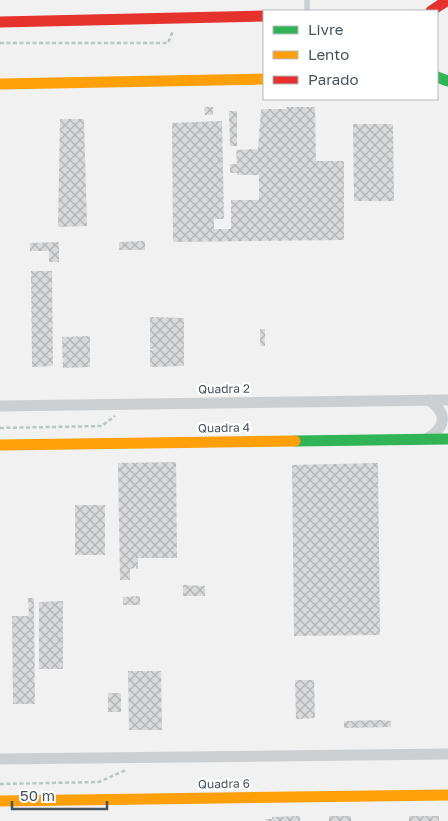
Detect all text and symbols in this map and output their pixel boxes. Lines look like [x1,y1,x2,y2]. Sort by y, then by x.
legend [263,10,438,100]
text: Livre [308,20,344,38]
text: Lento [308,45,349,63]
text: Parado [308,70,359,88]
street label: Quadra 2 [198,381,250,396]
street label: Quadra 4 [198,420,250,435]
street label: Quadra 6 [198,776,250,791]
scale bar [12,778,108,810]
text: 50 m [20,786,55,804]

